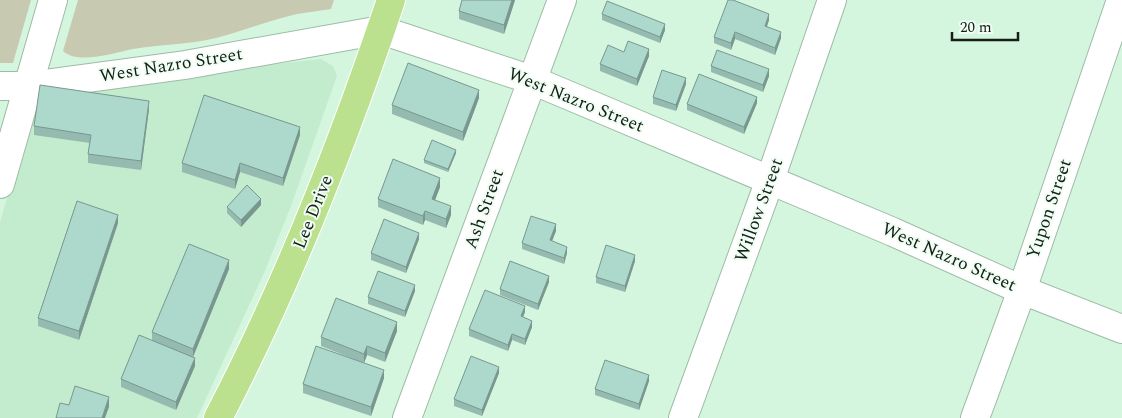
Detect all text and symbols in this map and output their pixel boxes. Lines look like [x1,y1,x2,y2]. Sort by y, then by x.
scale bar [952,10,1018,42]
text: 20 m [960,16,992,39]
street label: West Nazro Street [97,40,245,90]
street label: West Nazro Street [504,60,648,140]
street label: Willow Street [728,154,790,266]
street label: Yupon Street [1019,155,1079,263]
street label: Ash Street [457,165,511,253]
street label: Lee Drive [286,171,340,253]
street label: West Nazro Street [877,215,1021,299]

